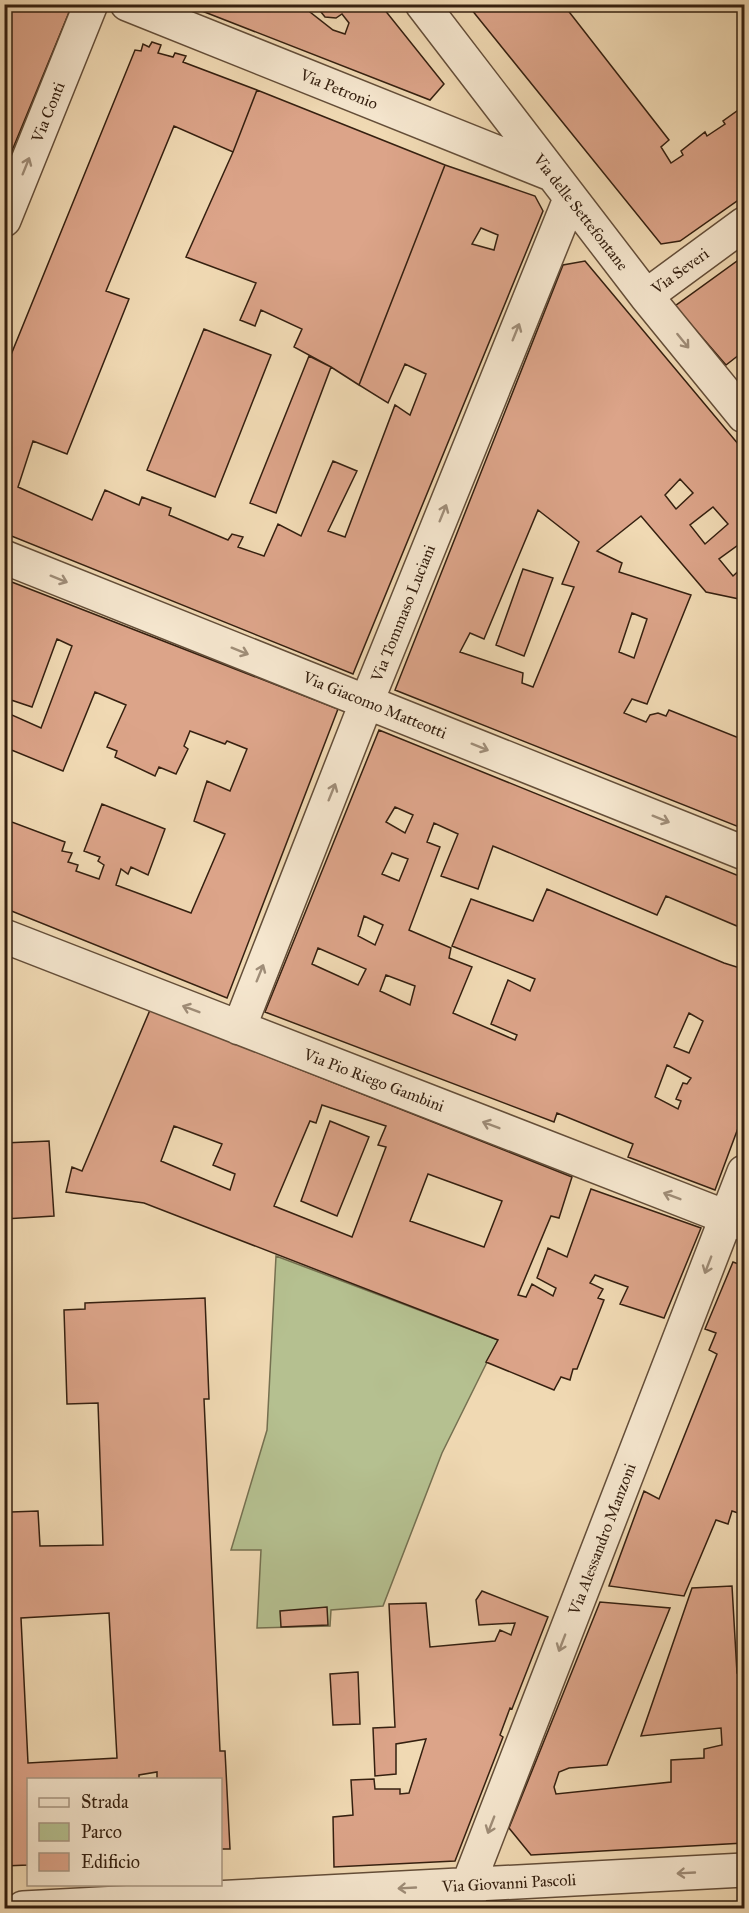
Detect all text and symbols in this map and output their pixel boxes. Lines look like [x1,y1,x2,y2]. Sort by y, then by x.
street label: Via Petronio [296,64,381,113]
street label: Via Conti [27,78,69,146]
street label: Via delle Settefontane [529,149,633,274]
one-way arrow [21,157,32,176]
street label: Via Severi [647,244,713,299]
one-way arrow [512,324,523,342]
one-way arrow [676,333,689,349]
one-way arrow [438,504,449,523]
street label: Via Tommaso Luciani [366,541,439,685]
one-way arrow [49,574,68,585]
one-way arrow [230,646,249,657]
street label: Via Giacomo Matteotti [299,667,450,743]
one-way arrow [470,742,488,753]
one-way arrow [327,783,338,801]
one-way arrow [651,814,669,825]
one-way arrow [255,964,266,983]
one-way arrow [183,1003,201,1014]
street label: Via Pio Riego Gambini [300,1044,448,1117]
one-way arrow [482,1119,500,1130]
one-way arrow [663,1190,682,1201]
one-way arrow [702,1256,713,1274]
street label: Via Alessandro Manzoni [564,1460,640,1618]
one-way arrow [556,1633,567,1652]
legend [27,1778,222,1886]
text: Strada [81,1791,129,1813]
one-way arrow [485,1815,496,1834]
text: Parco [81,1821,122,1843]
text: Edificio [81,1851,140,1873]
one-way arrow [677,1868,697,1879]
street label: Via Giovanni Pascoli [440,1870,577,1896]
one-way arrow [398,1882,418,1893]

